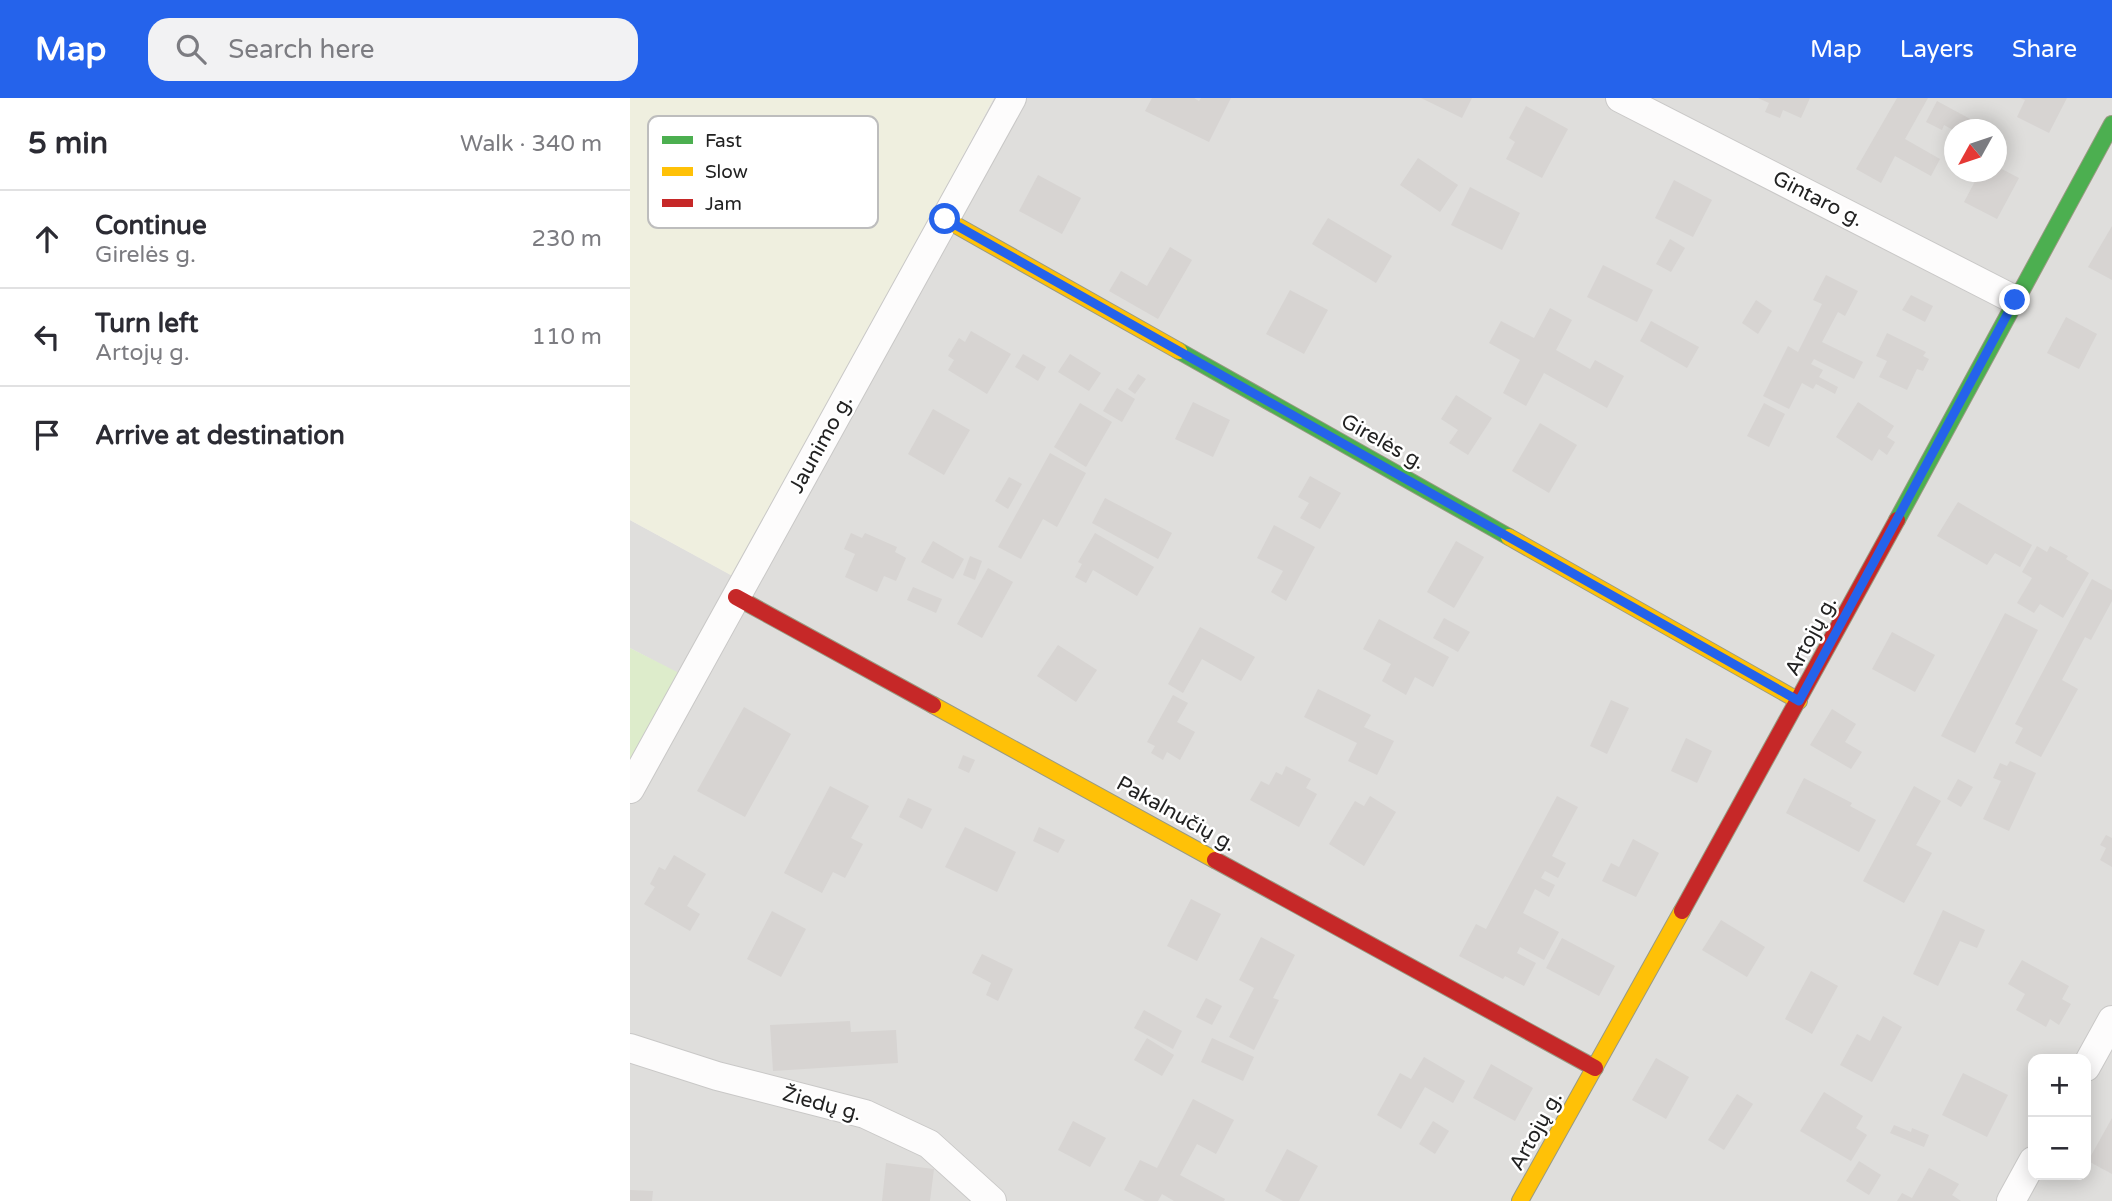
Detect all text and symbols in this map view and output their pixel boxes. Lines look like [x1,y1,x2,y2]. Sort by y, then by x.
search box [148,18,638,81]
text: Map [35,30,106,69]
icon: search [172,30,210,68]
text: Search here [228,34,374,65]
text: Map [1810,35,1862,64]
text: Layers [1900,35,1974,64]
text: Share [2012,35,2077,64]
legend [648,116,878,228]
north arrow [1944,119,2007,182]
text: 5 min [28,125,108,162]
text: Walk · 340 m [460,130,602,158]
text: Fast [705,130,742,152]
text: Slow [705,161,748,183]
street label: Gintaro g. [1769,166,1867,232]
text: Jam [705,193,742,215]
route start [929,203,960,234]
text: Continue [95,210,207,241]
icon: ahead [28,220,66,258]
text: 230 m [532,225,602,253]
text: Girelės g. [95,241,196,269]
route end [1999,284,2030,315]
text: Turn left [95,308,198,339]
icon: left [28,318,66,356]
text: 110 m [532,323,602,351]
text: Artojų g. [95,339,190,367]
street label: Jaunimo g. [784,390,858,498]
street label: Girelės g. [1337,409,1429,475]
icon: arrive [28,416,66,454]
text: Arrive at destination [95,420,345,451]
street label: Artojų g. [1780,592,1842,680]
street label: Pakalnučių g. [1112,771,1240,857]
map controls [2028,1054,2091,1180]
button: + [2028,1054,2091,1117]
street label: Žiedų g. [780,1081,864,1127]
street label: Artojų g. [1504,1087,1568,1175]
button: − [2028,1117,2091,1180]

